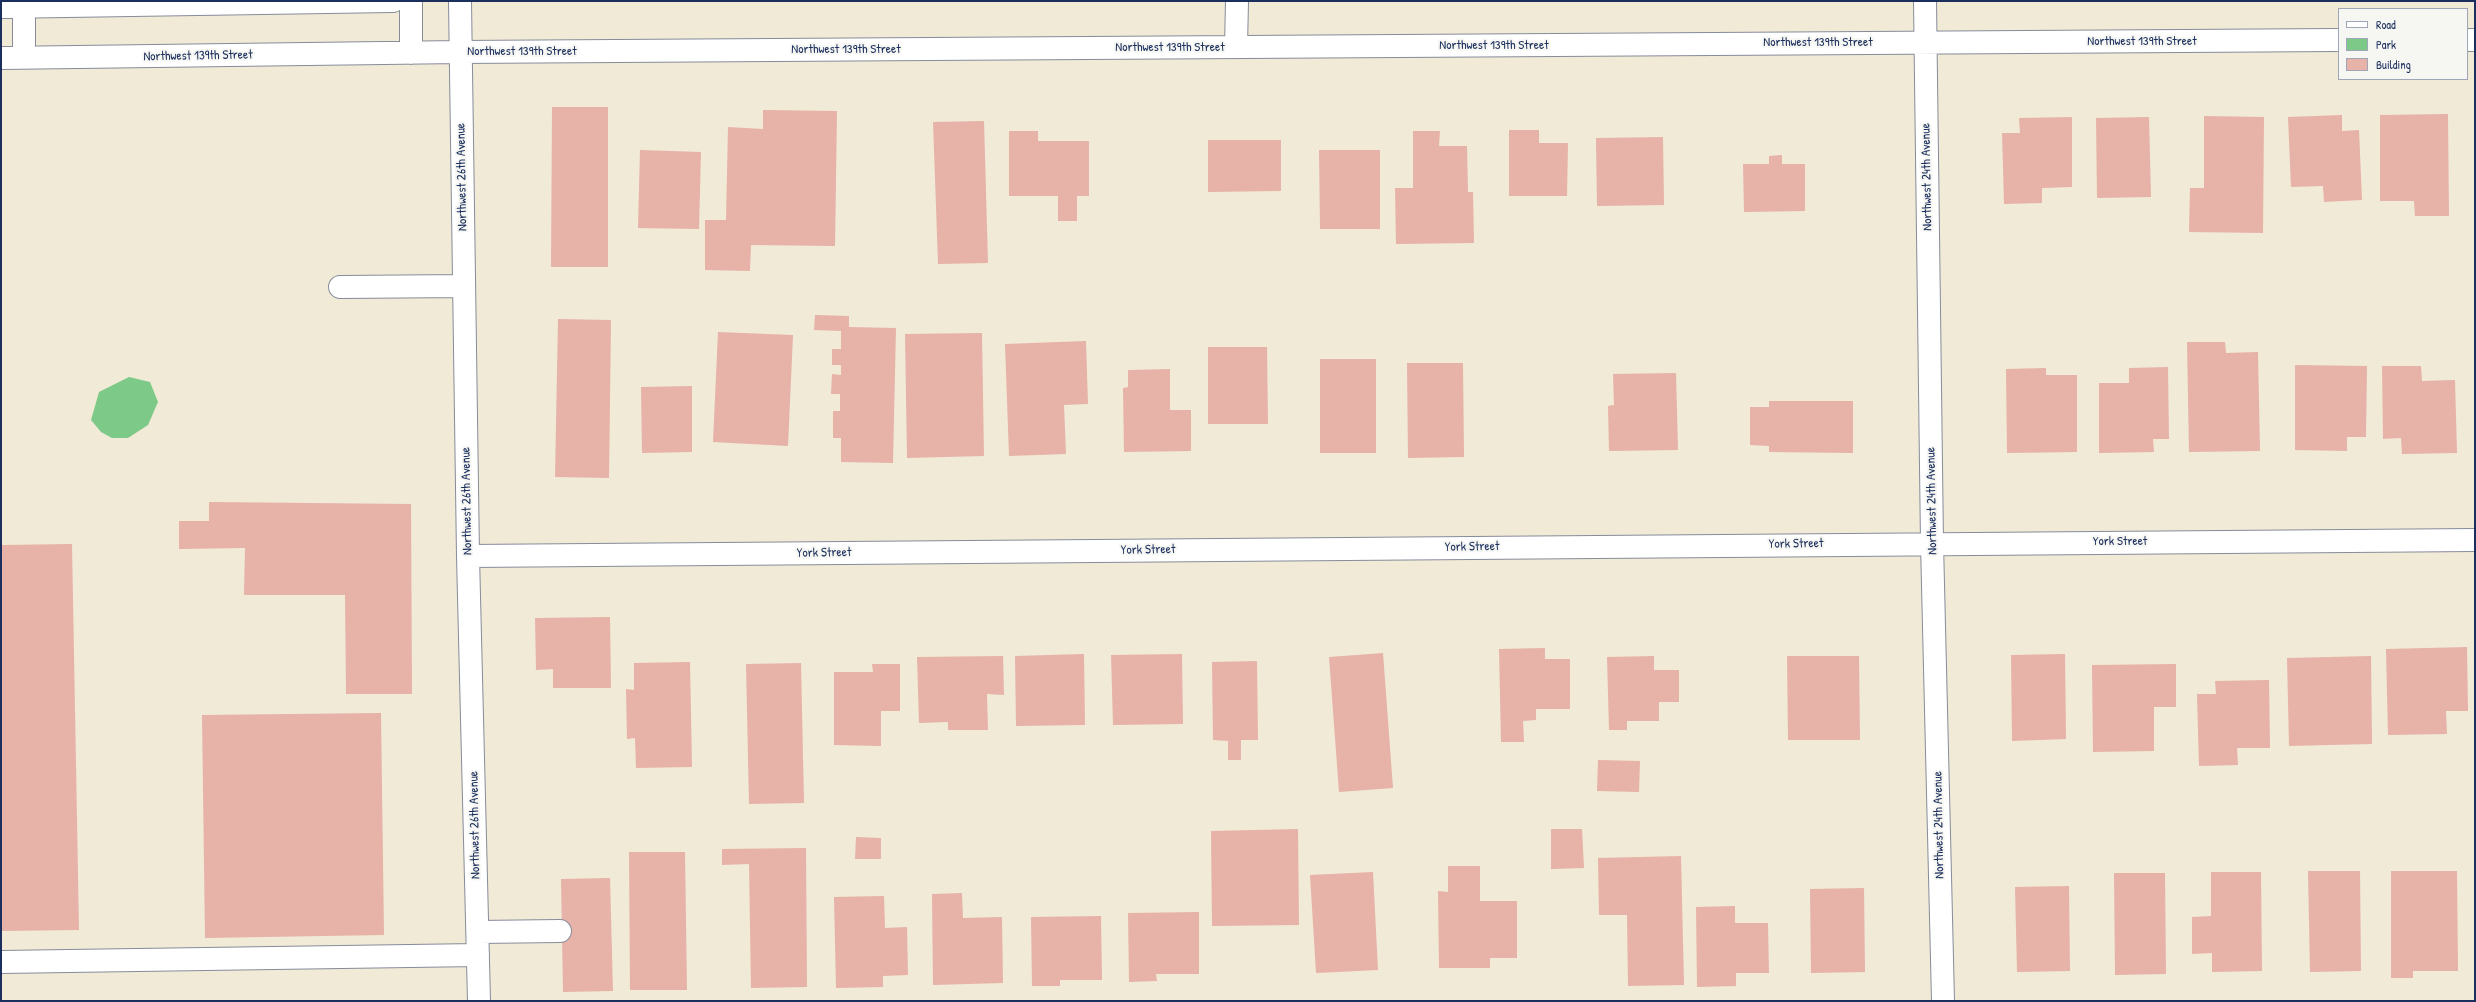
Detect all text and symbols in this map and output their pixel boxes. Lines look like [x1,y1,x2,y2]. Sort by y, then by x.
legend [2338,8,2468,80]
text: Road [2376,16,2396,33]
street label: Northwest 139th Street [2087,34,2197,50]
street label: Northwest 139th Street [1763,35,1873,51]
text: Park [2376,36,2396,53]
street label: Northwest 139th Street [1439,38,1549,54]
street label: Northwest 139th Street [1115,40,1225,56]
street label: Northwest 139th Street [791,42,901,58]
street label: Northwest 139th Street [467,44,577,60]
street label: Northwest 139th Street [143,47,253,65]
text: Building [2376,56,2411,73]
street label: Northwest 26th Avenue [453,123,471,231]
street label: Northwest 24th Avenue [1918,123,1936,231]
street label: Northwest 26th Avenue [458,447,476,555]
street label: Northwest 24th Avenue [1923,447,1941,555]
street label: York Street [2093,534,2147,550]
street label: York Street [1769,536,1823,552]
street label: York Street [1445,539,1499,555]
street label: York Street [1121,542,1175,558]
street label: York Street [797,545,851,561]
street label: Northwest 26th Avenue [466,771,484,879]
street label: Northwest 24th Avenue [1930,771,1948,879]

